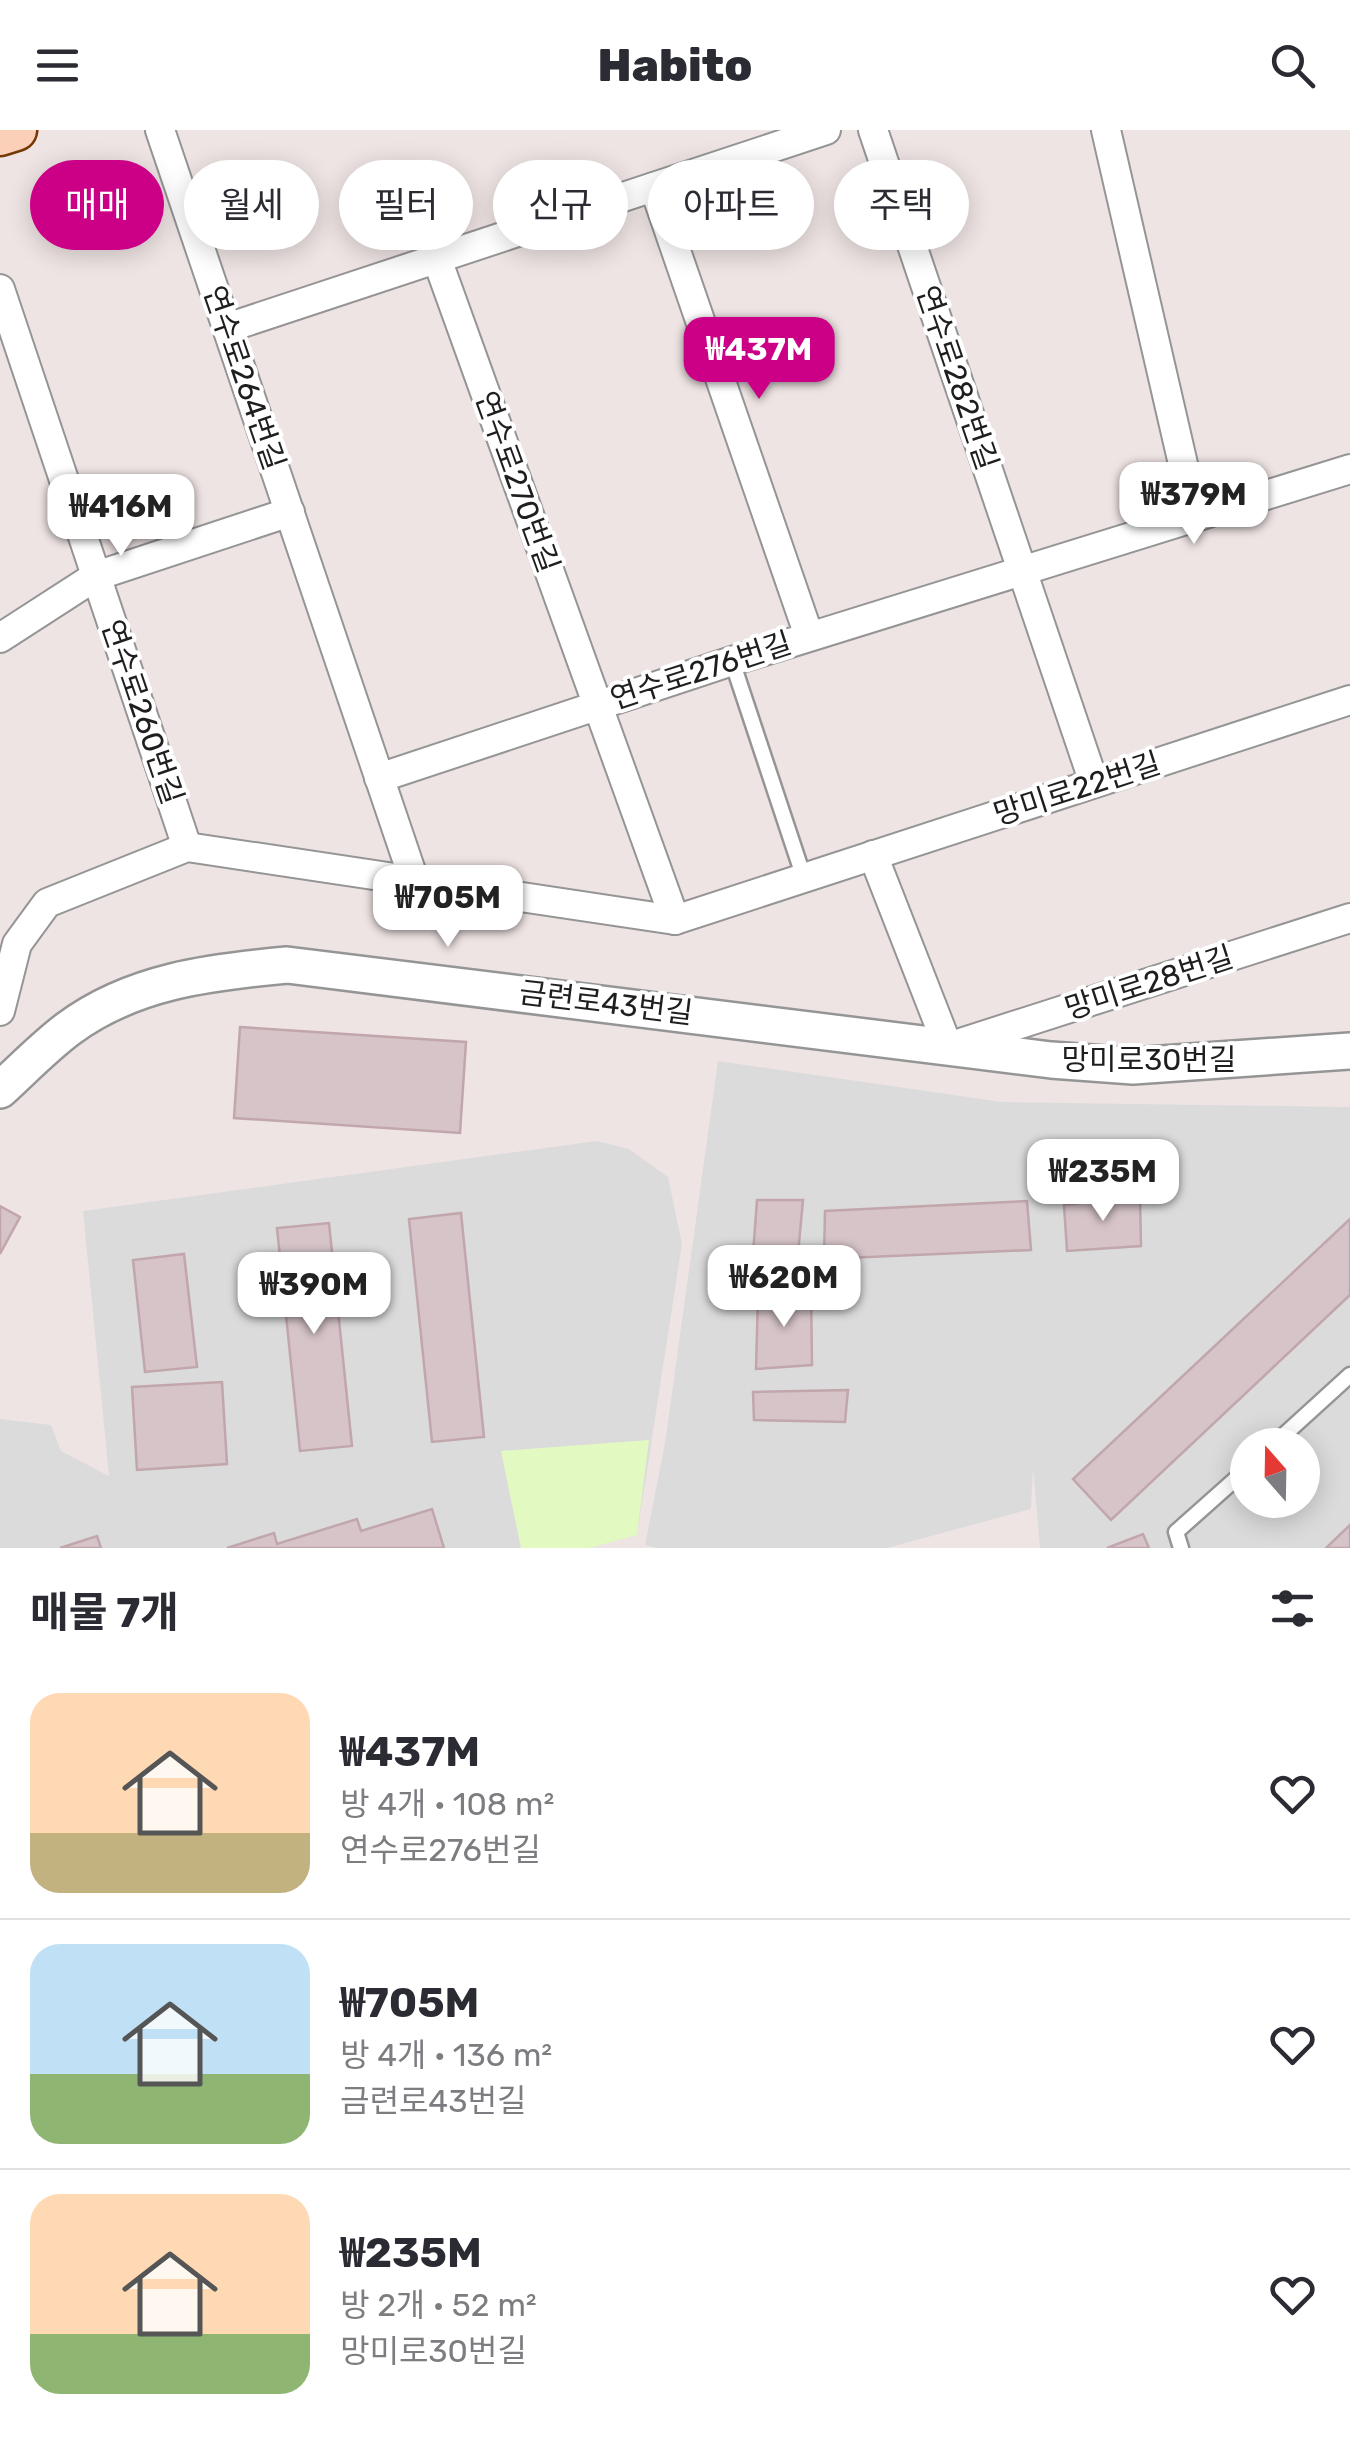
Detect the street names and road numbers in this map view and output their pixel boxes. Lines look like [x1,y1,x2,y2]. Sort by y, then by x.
street label: 연수로264번길 [196,281,292,475]
street label: 연수로282번길 [909,281,1005,475]
street label: 연수로270번길 [468,387,566,577]
street label: 연수로260번길 [94,615,190,809]
street label: 연수로276번길 [606,625,796,717]
street label: 망미로22번길 [989,745,1165,833]
street label: 망미로28번길 [1060,939,1238,1027]
street label: 금련로43번길 [517,974,695,1032]
street label: 망미로30번길 [1061,1042,1237,1078]

